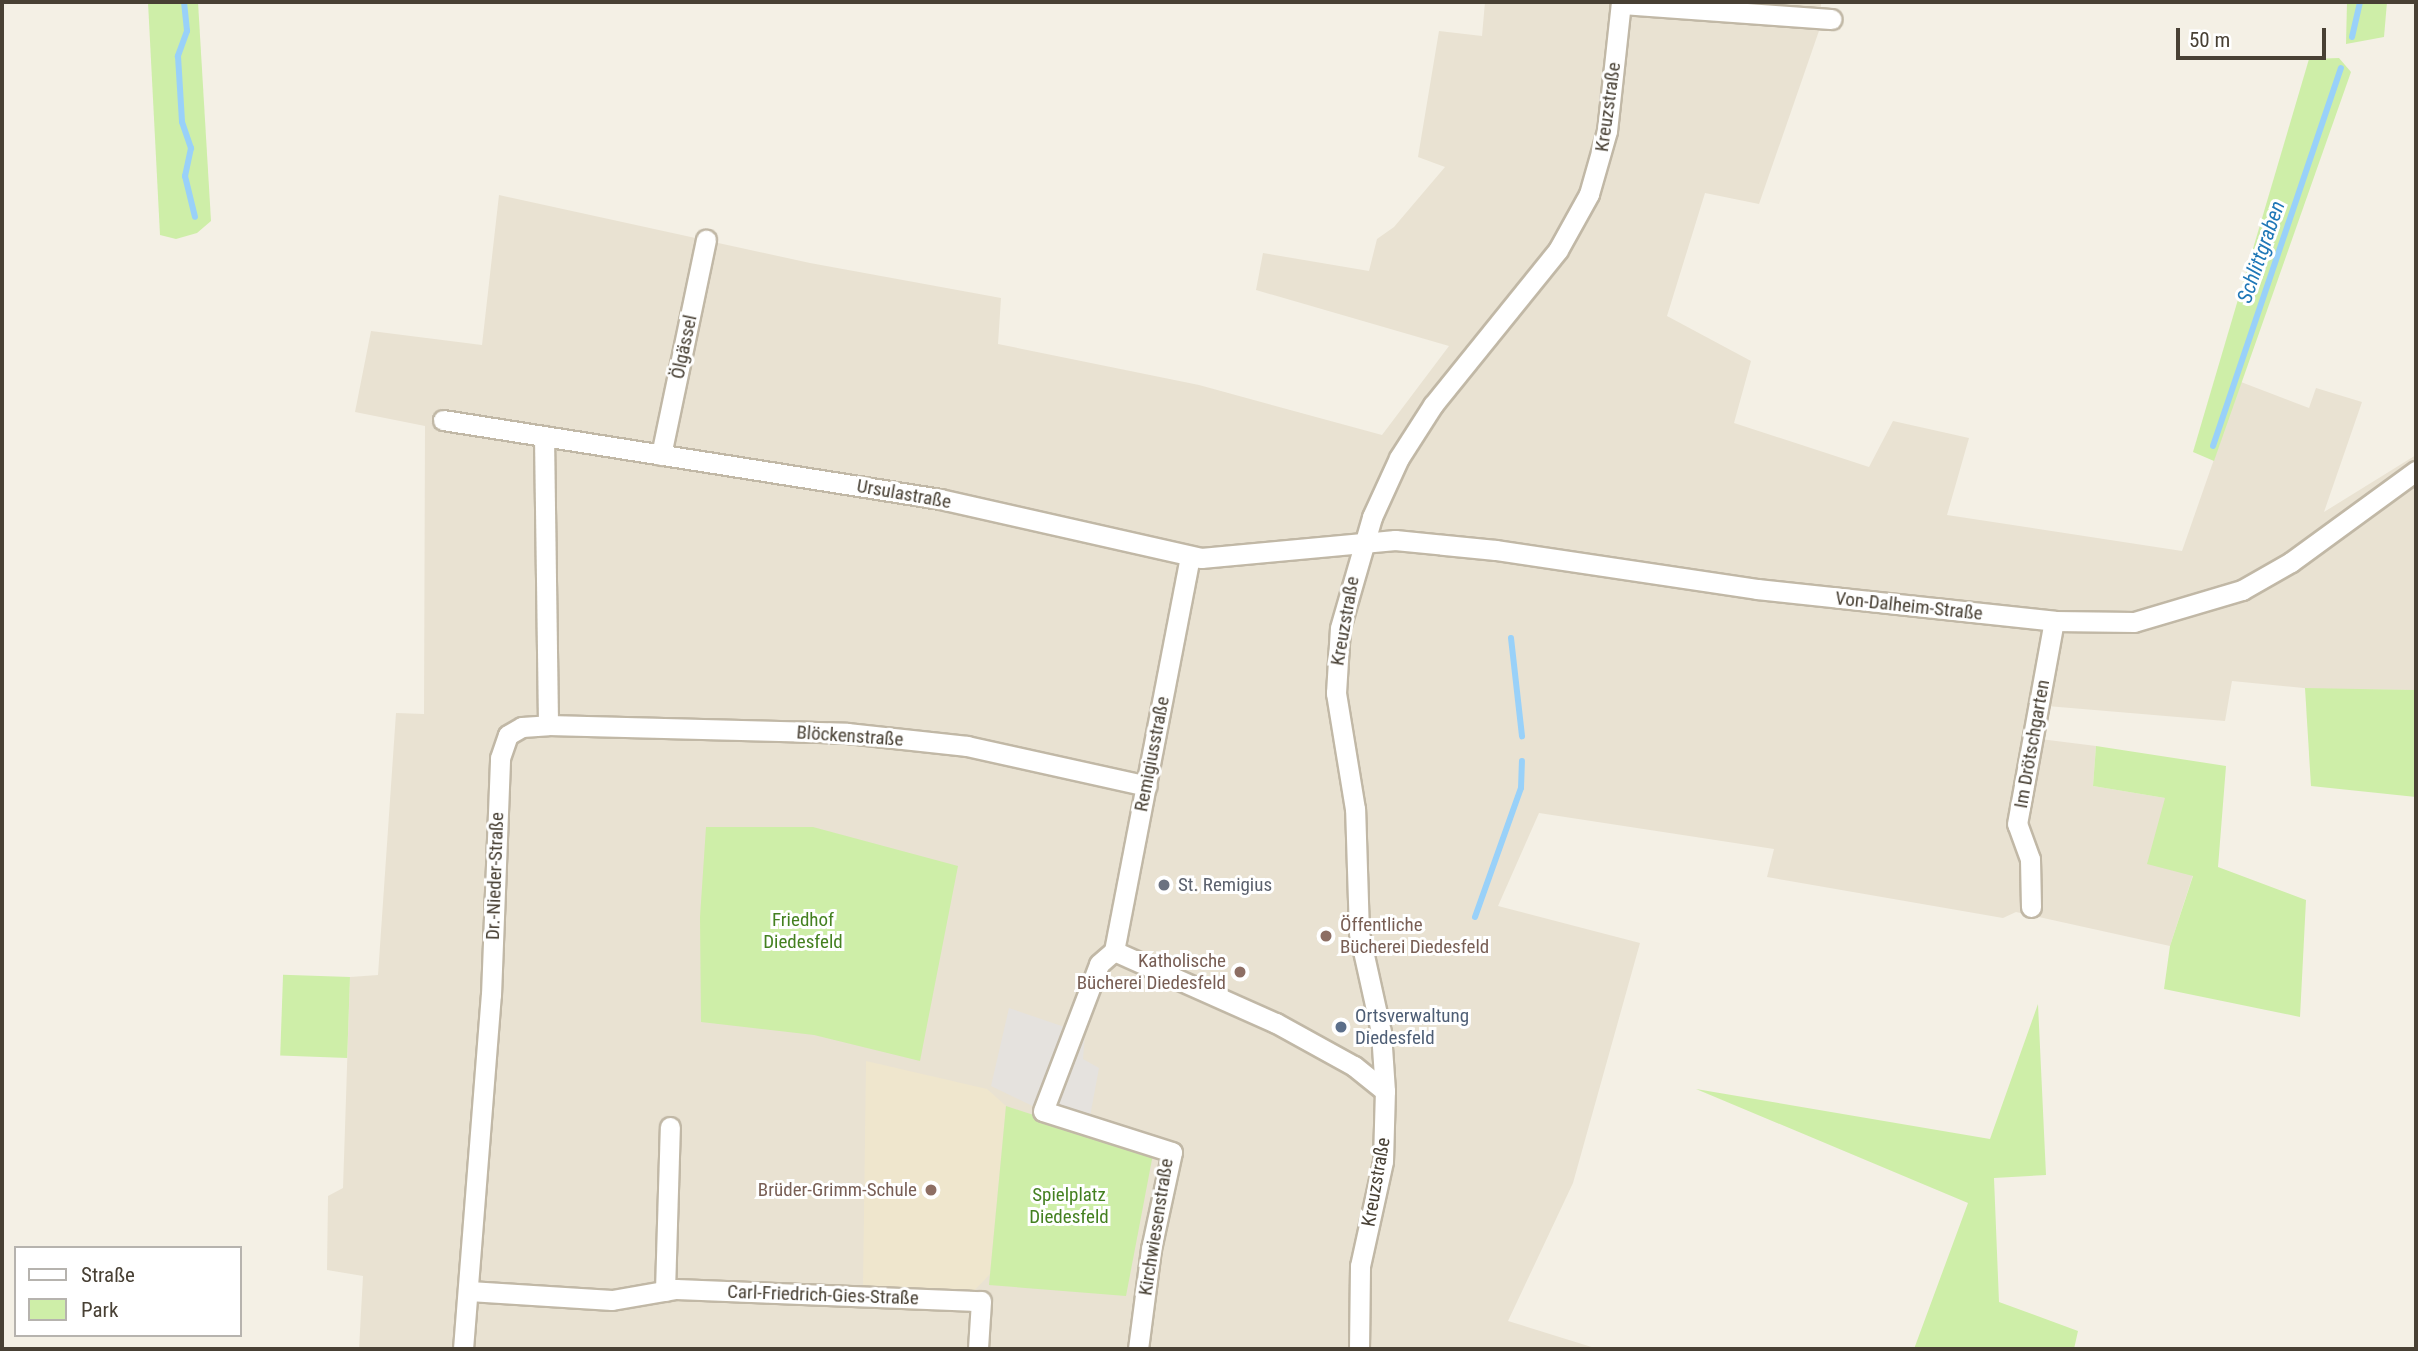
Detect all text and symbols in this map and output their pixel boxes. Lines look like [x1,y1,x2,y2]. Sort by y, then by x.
scale bar [2180,14,2330,58]
text: 50 m [2189,28,2230,52]
street label: Kreuzstraße [1590,61,1626,153]
water label: Schlittgraben [2232,198,2290,306]
street label: Ölgässel [666,313,702,381]
street label: Ursulastraße [855,474,953,514]
street label: Kreuzstraße [1326,575,1364,667]
street label: Von-Dalheim-Straße [1834,587,1984,625]
street label: Im Drötschgarten [2009,678,2055,810]
street label: Remigiusstraße [1130,694,1174,814]
street label: Blöckenstraße [796,721,904,751]
street label: Dr.-Nieder-Straße [481,812,509,940]
place label: St. Remigius [1178,874,1272,896]
marker: St. Remigius [1156,877,1172,893]
park label: Friedhof Diedesfeld [763,909,843,953]
place label: Öffentliche Bücherei Diedesfeld [1340,914,1489,958]
marker: Öffentliche Bücherei Diedesfeld [1318,928,1334,944]
place label: Katholische Bücherei Diedesfeld [1077,950,1226,994]
marker: Katholische Bücherei Diedesfeld [1232,964,1248,980]
place label: Ortsverwaltung Diedesfeld [1355,1005,1469,1049]
marker: Ortsverwaltung Diedesfeld [1333,1019,1349,1035]
street label: Kreuzstraße [1357,1136,1395,1228]
street label: Kirchwiesenstraße [1134,1157,1178,1297]
place label: Brüder-Grimm-Schule [758,1179,917,1201]
marker: Brüder-Grimm-Schule [923,1182,939,1198]
park label: Spielplatz Diedesfeld [1029,1184,1109,1228]
legend [14,1246,242,1337]
text: Straße [81,1263,135,1287]
street label: Carl-Friedrich-Gies-Straße [727,1280,919,1310]
text: Park [81,1298,118,1322]

